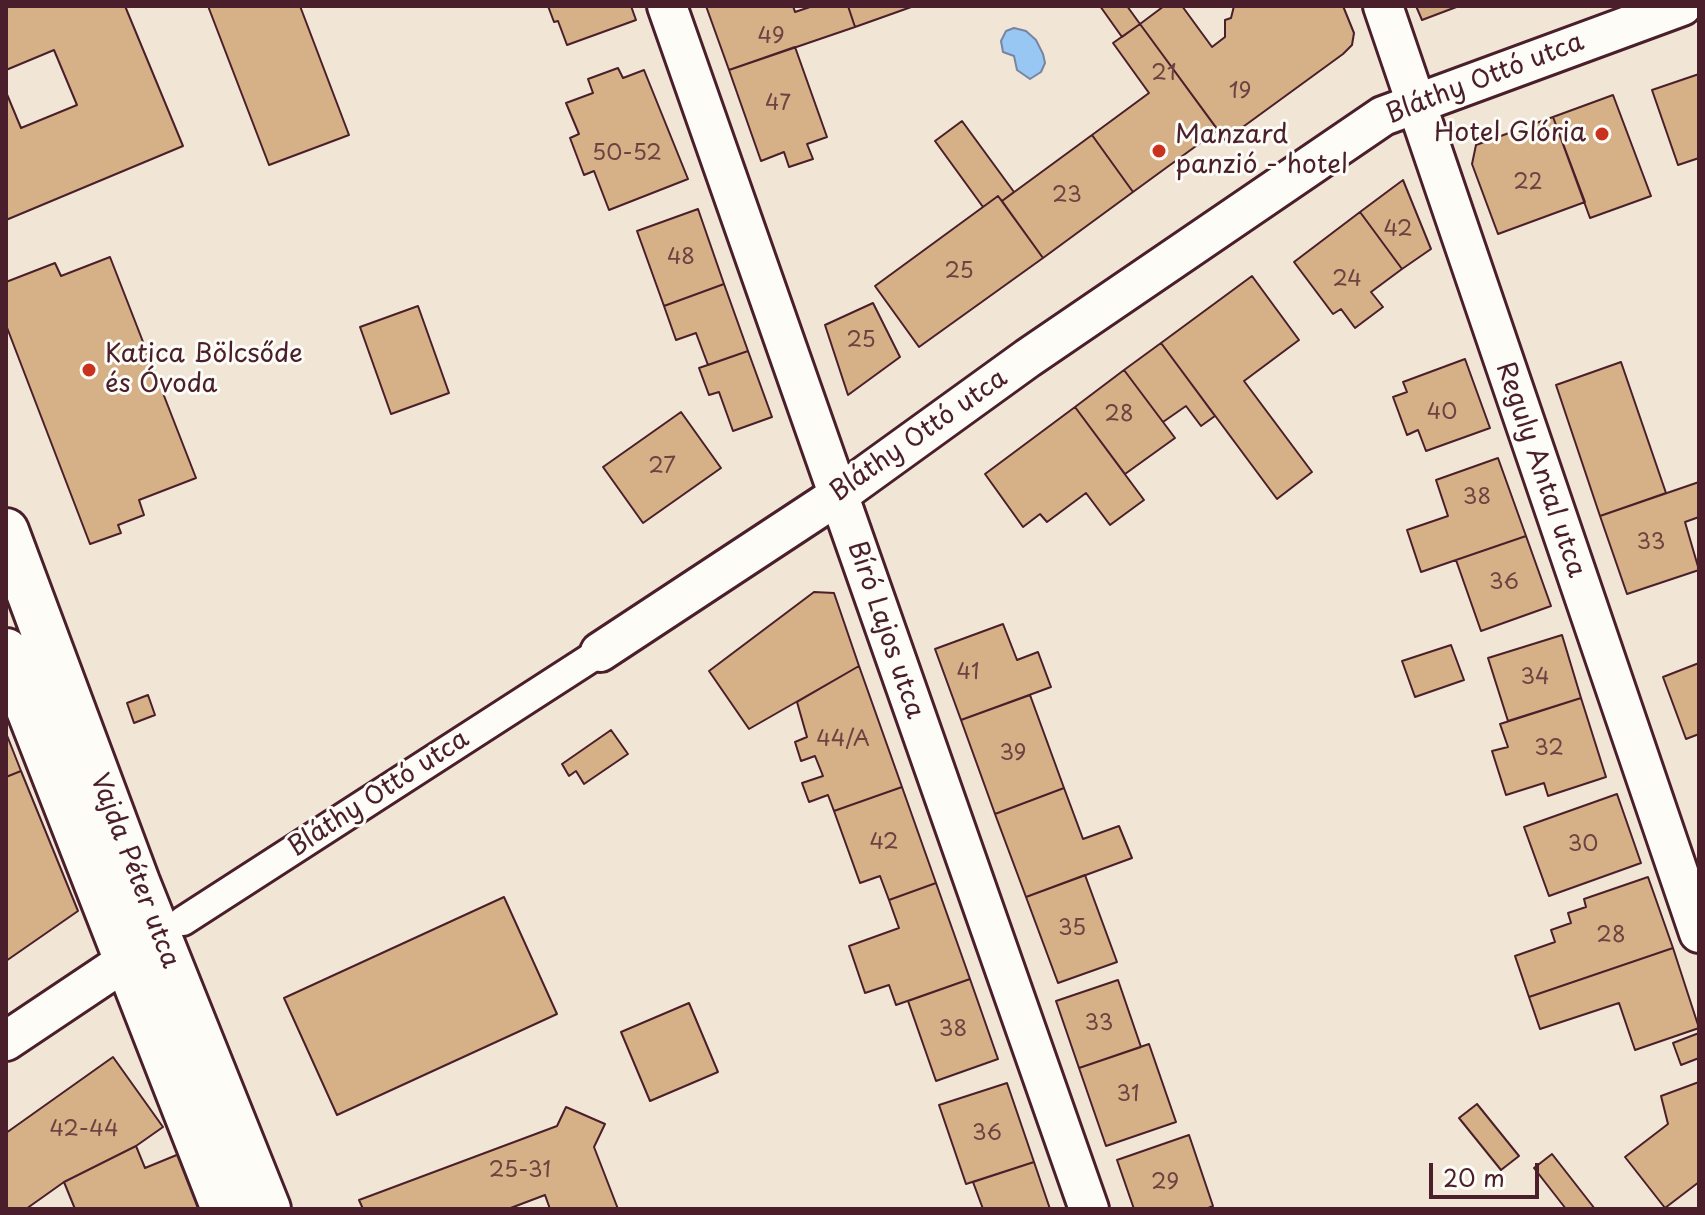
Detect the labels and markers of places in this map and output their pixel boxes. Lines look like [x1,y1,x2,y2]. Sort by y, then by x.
place label: Hotel Glória [1434,118,1586,150]
place label: Manzard panzió - hotel [1175,120,1348,182]
marker: Hotel Glória [1593,125,1611,143]
marker: Manzard panzió - hotel [1150,142,1168,160]
place label: Katica Bölcsőde és Óvoda [105,339,303,400]
marker: Katica Bölcsőde és Óvoda [80,361,98,379]

